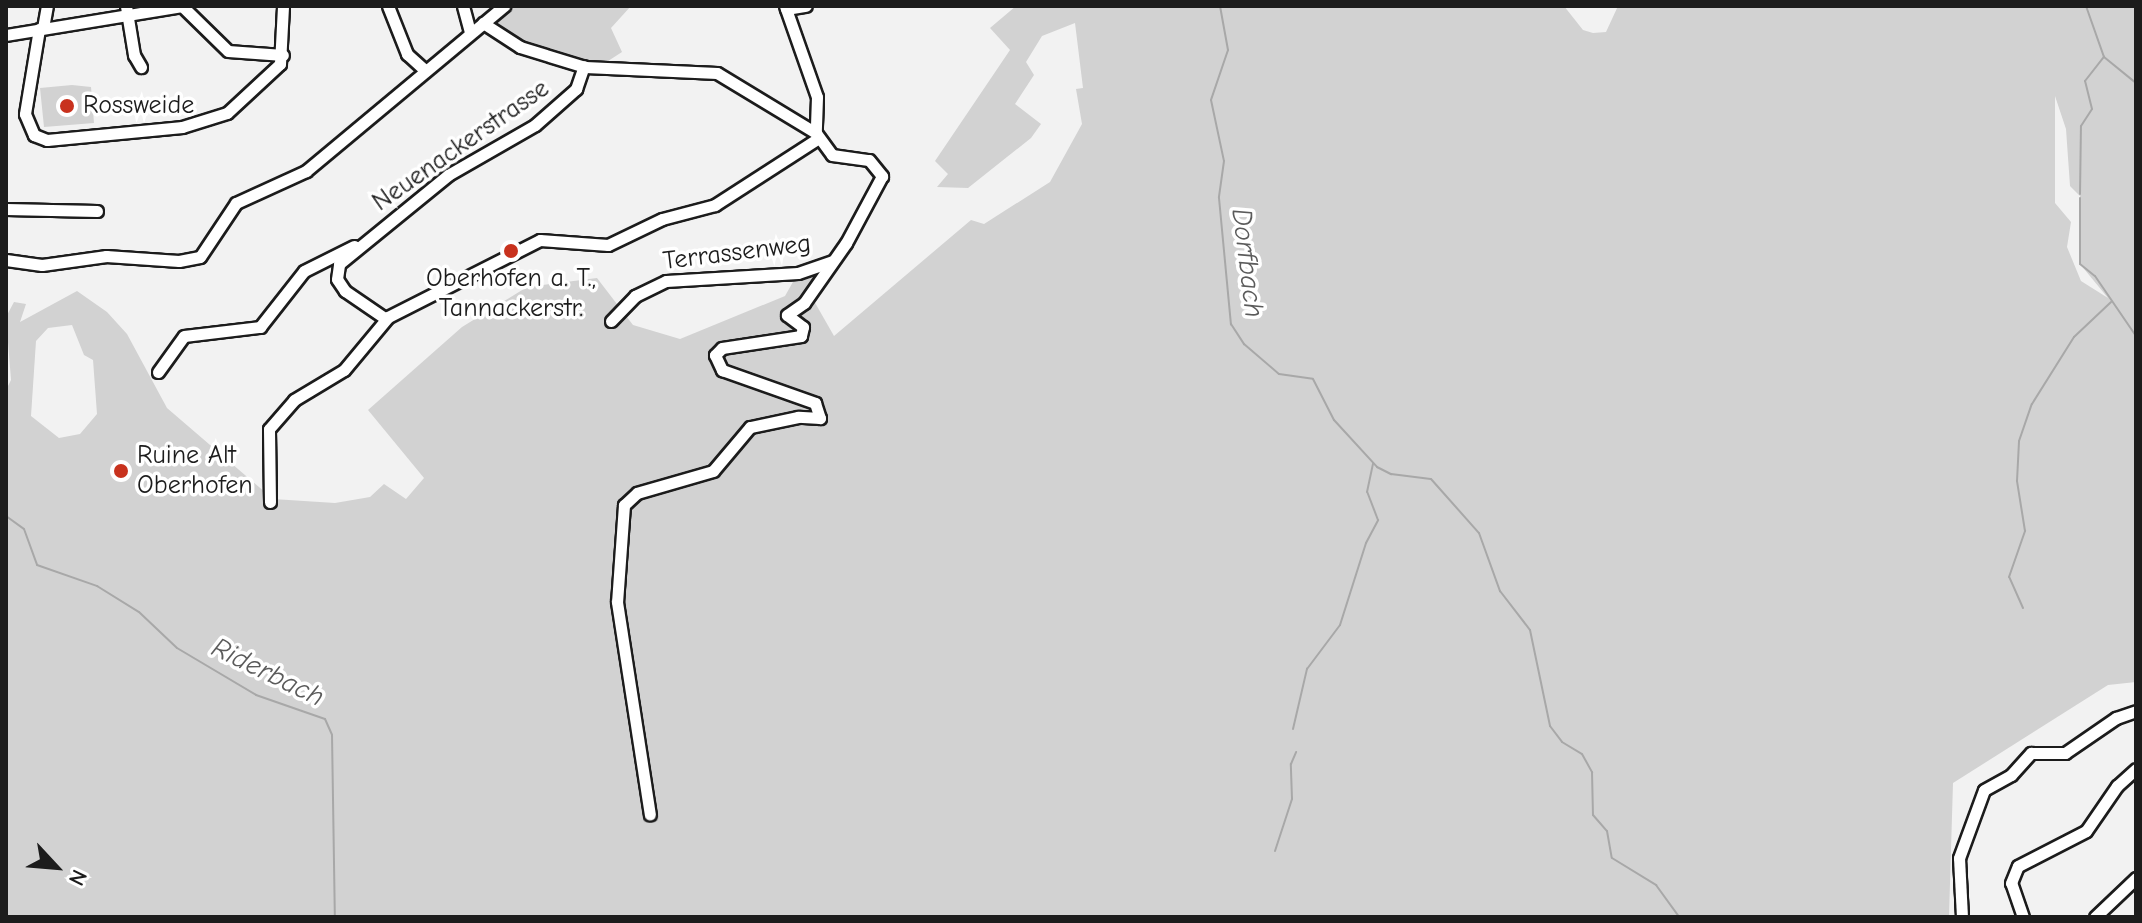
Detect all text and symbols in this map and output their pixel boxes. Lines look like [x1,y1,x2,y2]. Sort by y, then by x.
street label: Neuenackerstrasse [367,74,555,218]
place label: Rossweide [83,90,194,122]
marker: Rossweide [58,97,76,115]
water label: Dorfbach [1225,206,1271,320]
street label: Terrassenweg [661,228,813,278]
marker: Oberhofen a. T., Tannackerstr. [502,242,520,260]
place label: Oberhofen a. T., Tannackerstr. [426,263,596,324]
place label: Ruine Alt Oberhofen [137,440,253,502]
marker: Ruine Alt Oberhofen [112,462,130,480]
water label: Riderbach [206,630,330,714]
north arrow [16,827,96,907]
text: N [63,865,92,890]

